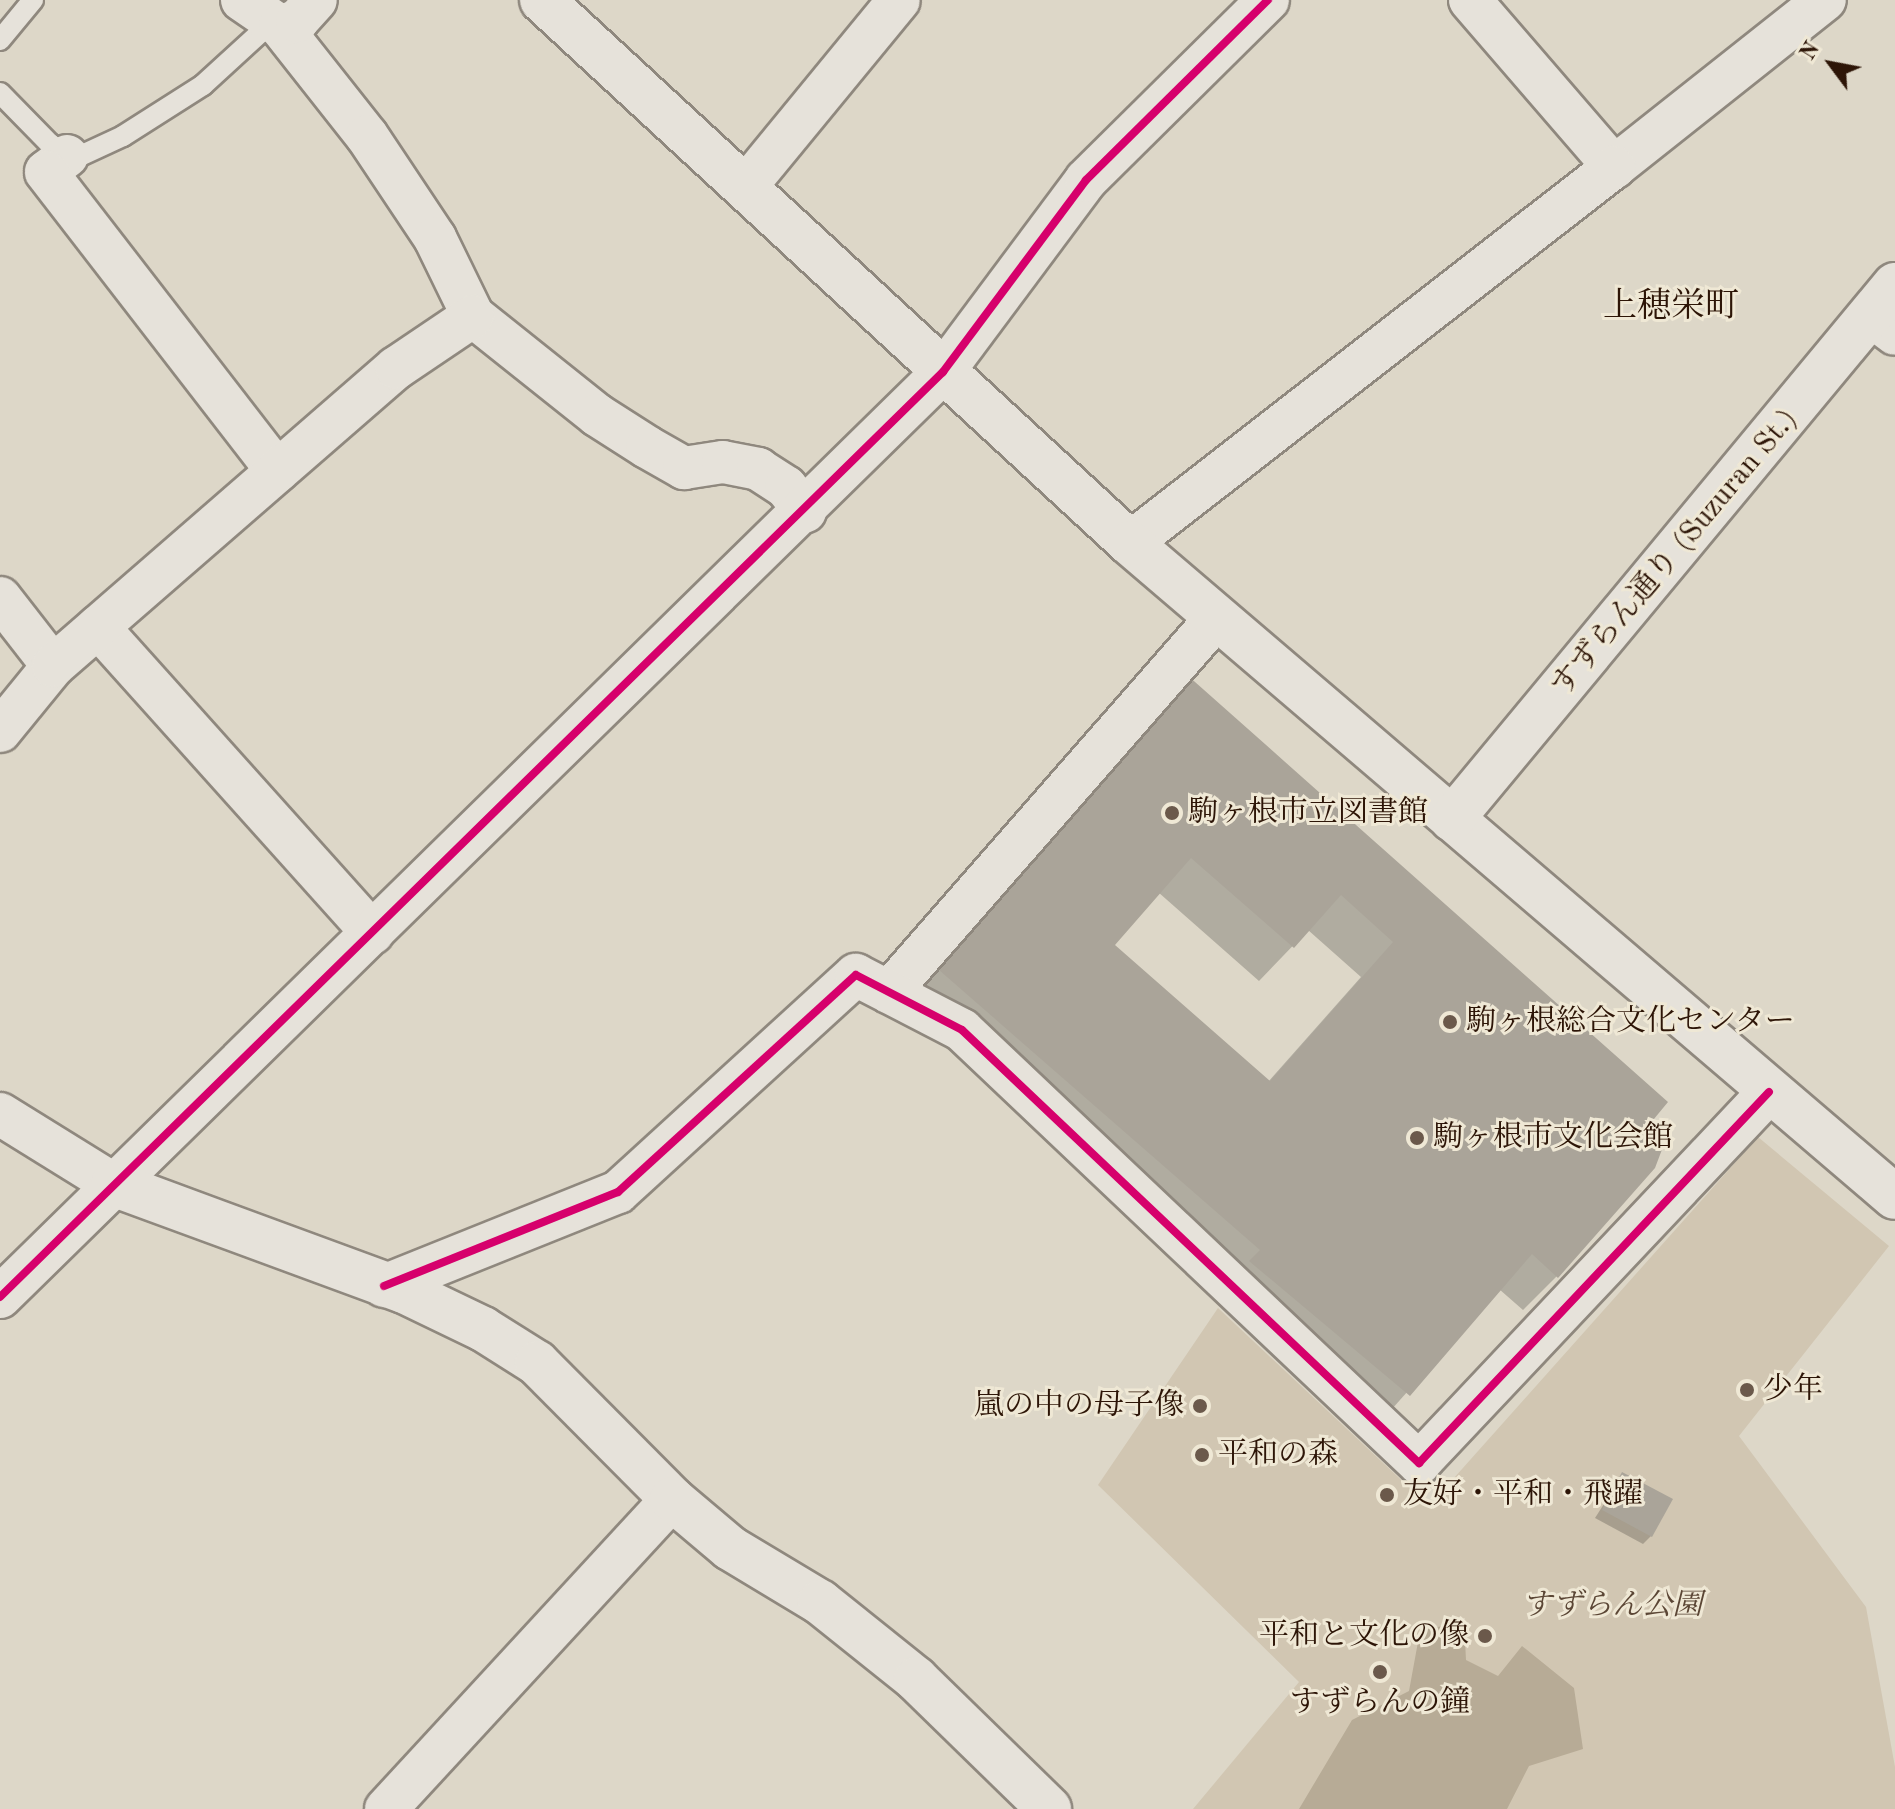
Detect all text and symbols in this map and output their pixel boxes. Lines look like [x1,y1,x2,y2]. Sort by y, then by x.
north arrow [1791,24,1871,104]
text: N [1797,38,1824,64]
district label: 上穂栄町 [1603,288,1739,328]
street label: すずらん通り (Suzuran St.) [1544,402,1806,704]
place label: 駒ヶ根市立図書館 [1188,795,1428,831]
marker: 駒ヶ根市立図書館 [1163,804,1181,822]
place label: 駒ヶ根総合文化センター [1466,1004,1796,1040]
marker: 駒ヶ根総合文化センター [1441,1013,1459,1031]
place label: 駒ヶ根市文化会館 [1433,1120,1673,1156]
marker: 駒ヶ根市文化会館 [1408,1129,1426,1147]
place label: 少年 [1763,1372,1823,1408]
marker: 少年 [1738,1381,1756,1399]
place label: 嵐の中の母子像 [974,1388,1184,1424]
marker: 嵐の中の母子像 [1191,1397,1209,1415]
place label: 平和の森 [1218,1437,1338,1473]
marker: 平和の森 [1193,1446,1211,1464]
place label: 友好・平和・飛躍 [1403,1477,1643,1513]
marker: 友好・平和・飛躍 [1378,1486,1396,1504]
park label: すずらん公園 [1522,1588,1702,1624]
place label: 平和と文化の像 [1259,1618,1469,1654]
marker: 平和と文化の像 [1476,1627,1494,1645]
marker: すずらんの鐘 [1371,1663,1389,1681]
place label: すずらんの鐘 [1290,1685,1470,1721]

